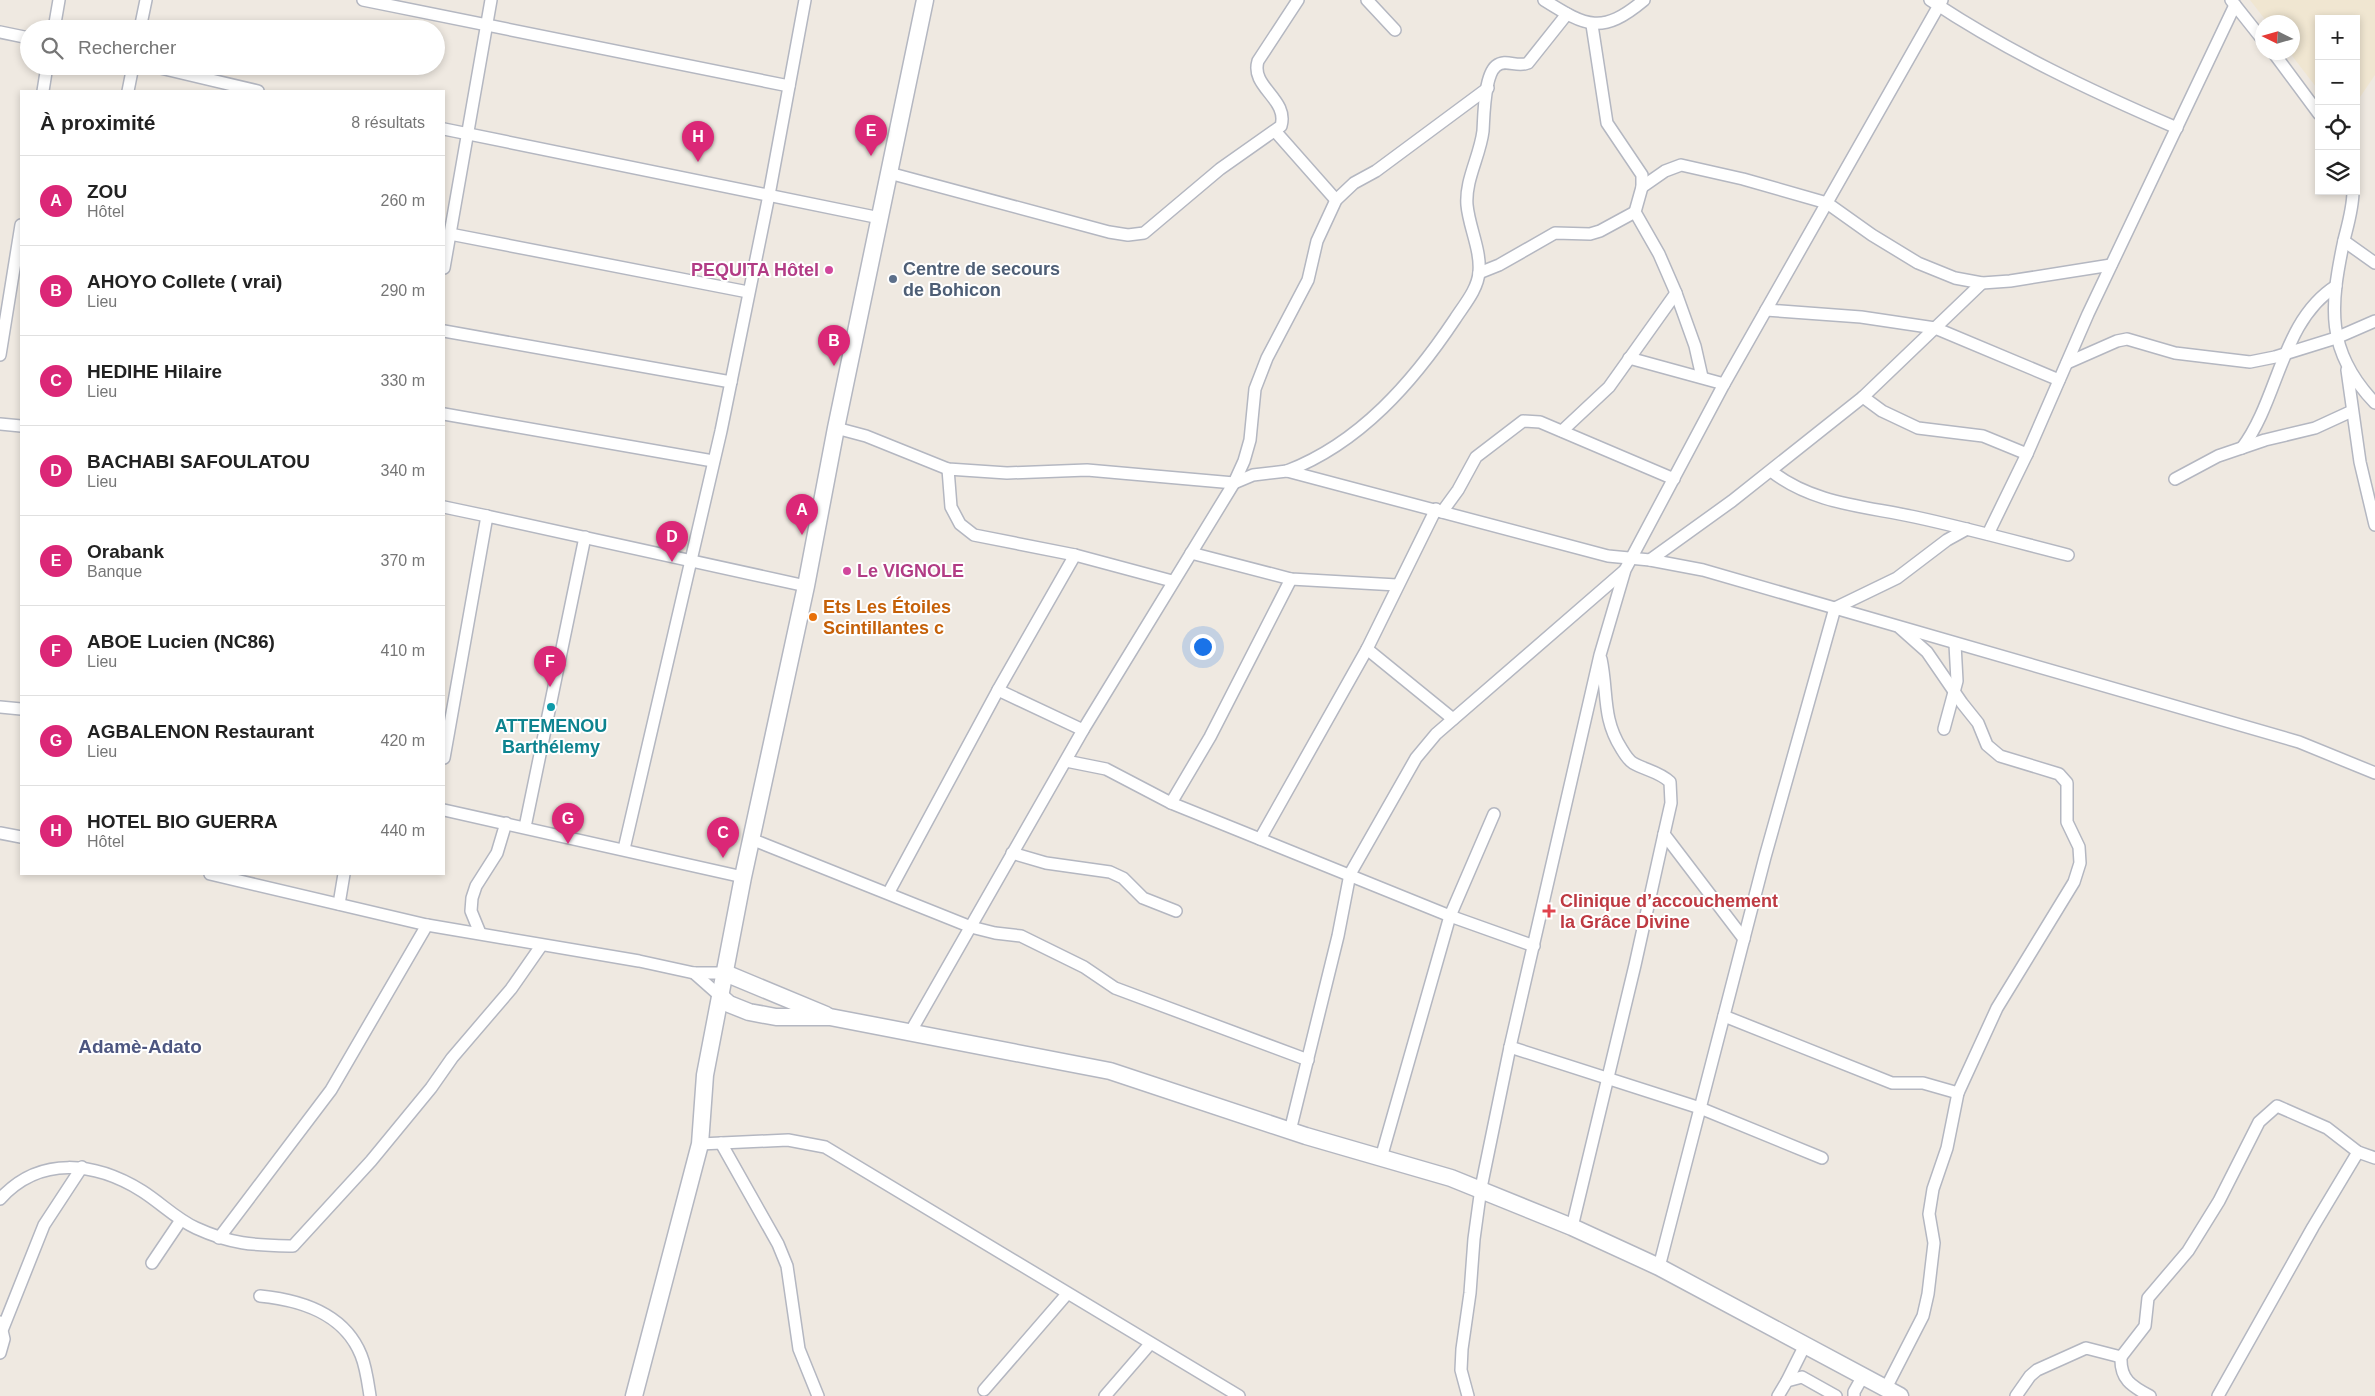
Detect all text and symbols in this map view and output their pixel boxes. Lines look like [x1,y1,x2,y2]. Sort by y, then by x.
north arrow [2255,15,2300,60]
map controls [2315,15,2360,195]
button: + [2315,15,2360,60]
search box [20,20,445,75]
icon: search [38,34,66,62]
text: Rechercher [78,37,176,58]
button: − [2315,60,2360,105]
button: locate [2315,105,2360,150]
text: À proximité [40,111,156,134]
text: 8 résultats [351,114,425,131]
pin: E [855,115,887,156]
pin: H [682,121,714,162]
button: layers [2315,150,2360,195]
text: ZOU [87,181,127,202]
text: A [50,192,62,209]
text: 260 m [381,192,425,209]
text: Hôtel [87,203,124,220]
place label: Centre de secours de Bohicon [903,259,1060,300]
place label: PEQUITA Hôtel [691,260,819,280]
marker: PEQUITA Hôtel [823,264,835,276]
text: AHOYO Collete ( vrai) [87,271,282,292]
marker: Centre de secours de Bohicon [887,273,899,285]
text: B [50,282,62,299]
text: 290 m [381,282,425,299]
text: Lieu [87,293,117,310]
pin: B [818,325,850,366]
text: HEDIHE Hilaire [87,361,222,382]
text: C [50,372,62,389]
text: 330 m [381,372,425,389]
text: Lieu [87,383,117,400]
text: BACHABI SAFOULATOU [87,451,310,472]
text: D [50,462,62,479]
text: 340 m [381,462,425,479]
text: Lieu [87,473,117,490]
pin: A [786,494,818,535]
pin: D [656,521,688,562]
text: Orabank [87,541,164,562]
text: E [51,552,61,569]
text: 370 m [381,552,425,569]
place label: Le VIGNOLE [857,561,964,581]
text: Banque [87,563,142,580]
marker: Le VIGNOLE [841,565,853,577]
place label: Ets Les Étoiles Scintillantes c [823,596,951,638]
marker: Ets Les Étoiles Scintillantes c [807,611,819,623]
text: ABOE Lucien (NC86) [87,631,275,652]
your location [1190,634,1216,660]
text: F [51,642,61,659]
text: 410 m [381,642,425,659]
pin: F [534,646,566,687]
text: Lieu [87,653,117,670]
marker: ATTEMENOU Barthélemy [545,701,557,713]
place label: ATTEMENOU Barthélemy [495,716,607,757]
text: AGBALENON Restaurant [87,721,314,742]
text: G [50,732,62,749]
text: 420 m [381,732,425,749]
text: Lieu [87,743,117,760]
pin: G [552,803,584,844]
text: HOTEL BIO GUERRA [87,811,278,832]
pin: C [707,817,739,858]
text: H [50,822,62,839]
text: 440 m [381,822,425,839]
text: Hôtel [87,833,124,850]
place label: Clinique d’accouchement la Grâce Divine [1560,891,1778,932]
marker: Clinique d’accouchement la Grâce Divine [1542,904,1556,918]
district label: Adamè-Adato [78,1036,202,1057]

